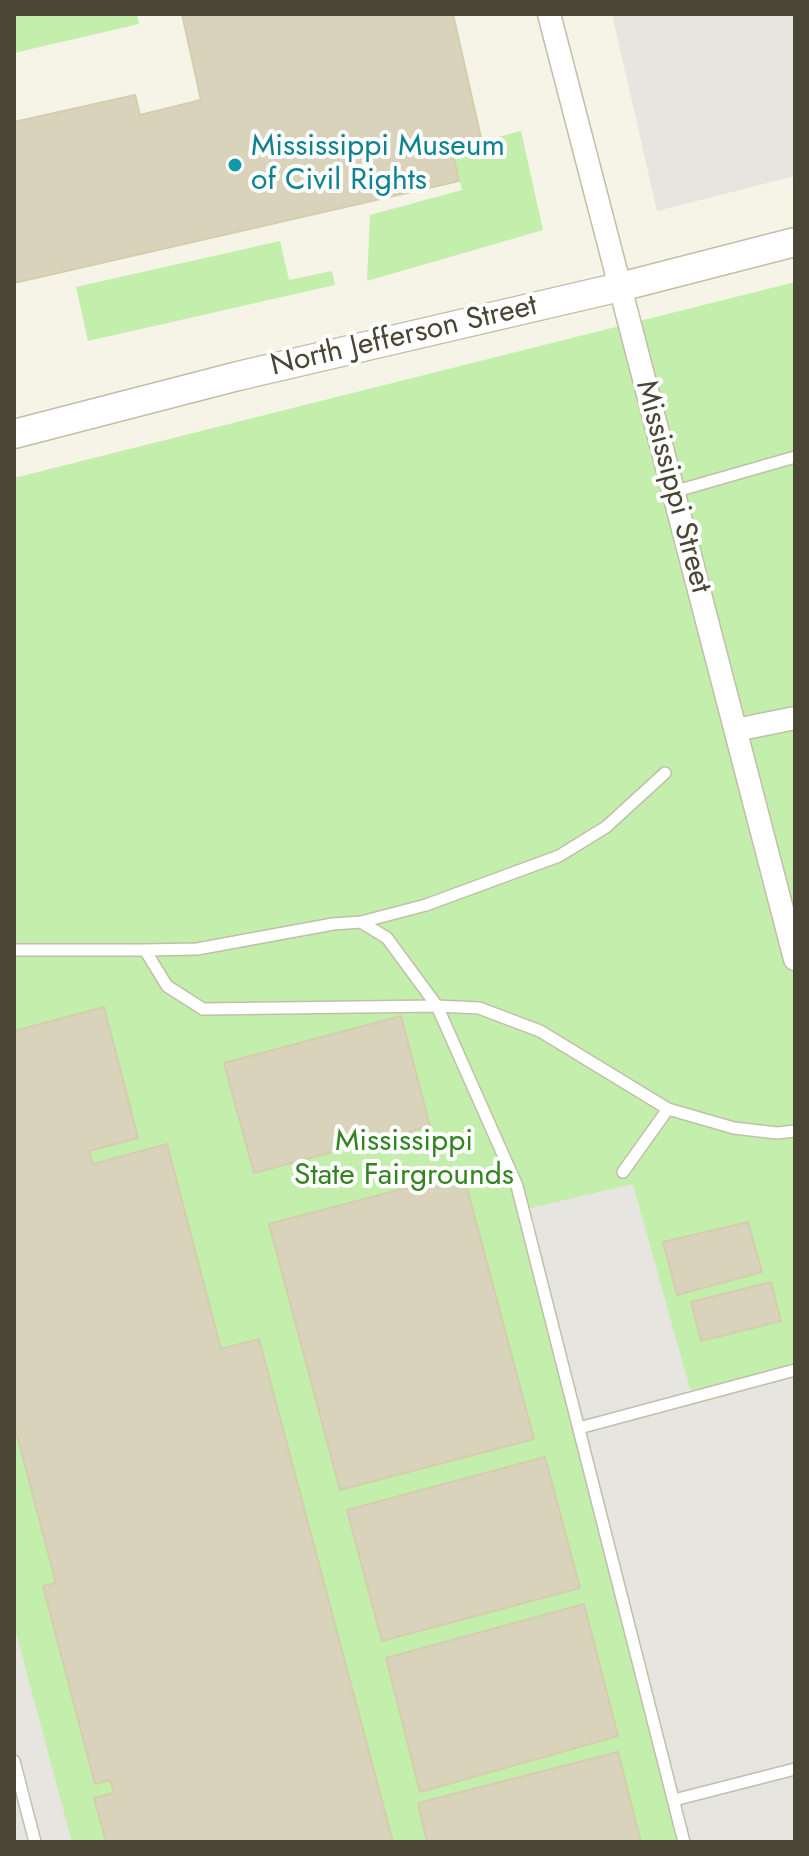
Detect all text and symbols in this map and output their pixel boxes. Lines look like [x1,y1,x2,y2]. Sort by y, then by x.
place label: Mississippi Museum of Civil Rights [251,130,505,200]
marker: Mississippi Museum of Civil Rights [226,156,244,174]
street label: North Jefferson Street [267,289,541,385]
street label: Mississippi Street [626,377,718,597]
park label: Mississippi State Fairgrounds [294,1125,514,1196]

